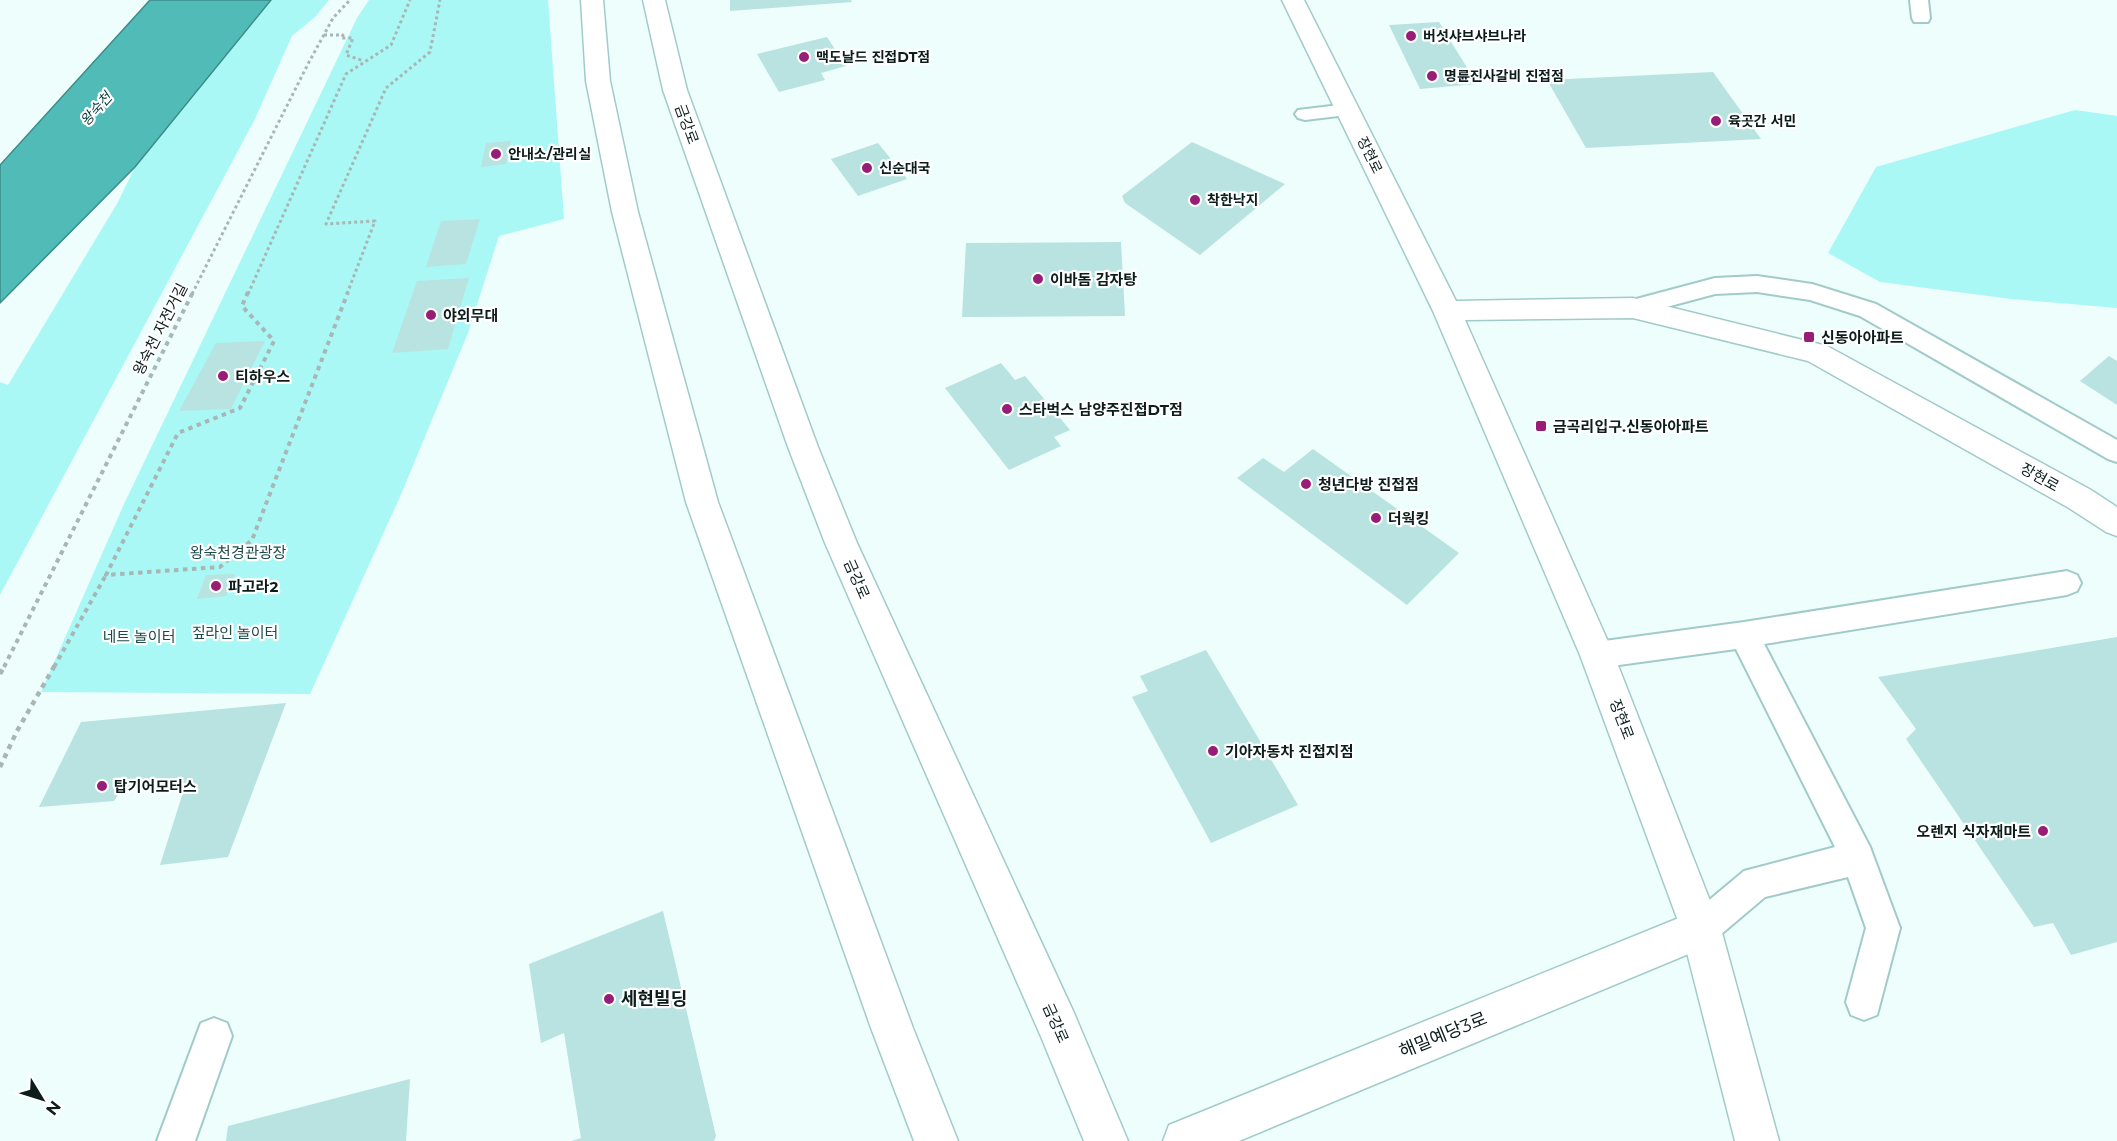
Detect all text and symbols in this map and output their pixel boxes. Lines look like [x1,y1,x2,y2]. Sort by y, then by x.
place label: 버섯샤브샤브나라 [1423,27,1526,45]
marker: 버섯샤브샤브나라 [1404,29,1418,43]
place label: 맥도날드 진접DT점 [816,48,930,66]
marker: 맥도날드 진접DT점 [797,50,811,64]
place label: 명륜진사갈비 진접점 [1444,67,1564,85]
marker: 명륜진사갈비 진접점 [1425,69,1439,83]
water label: 왕숙천 [76,88,116,129]
street label: 금강로 [671,101,703,147]
place label: 육곳간 서민 [1728,112,1796,130]
marker: 육곳간 서민 [1709,114,1723,128]
street label: 장현로 [1353,134,1387,176]
place label: 안내소/관리실 [508,145,591,163]
marker: 안내소/관리실 [489,147,503,161]
place label: 신순대국 [879,159,931,177]
marker: 신순대국 [860,161,874,175]
place label: 착한낙지 [1207,191,1259,209]
marker: 착한낙지 [1188,193,1202,207]
place label: 이바돔 감자탕 [1050,270,1137,289]
marker: 이바돔 감자탕 [1031,272,1045,286]
street label: 왕숙천 자전거길 [129,280,191,378]
place label: 야외무대 [443,306,498,325]
marker: 야외무대 [424,308,438,322]
place label: 신동아아파트 [1821,328,1904,347]
marker: 신동아아파트 [1802,330,1816,344]
place label: 티하우스 [235,367,290,386]
marker: 티하우스 [216,369,230,383]
place label: 스타벅스 남양주진접DT점 [1019,400,1183,419]
marker: 스타벅스 남양주진접DT점 [1000,402,1014,416]
place label: 금곡리입구.신동아아파트 [1553,417,1709,436]
marker: 금곡리입구.신동아아파트 [1534,419,1548,433]
street label: 장현로 [2017,459,2063,495]
place label: 청년다방 진접점 [1318,475,1419,494]
marker: 청년다방 진접점 [1299,477,1313,491]
place label: 더웍킹 [1388,509,1429,528]
marker: 더웍킹 [1369,511,1383,525]
park label: 왕숙천경관광장 [190,543,286,562]
street label: 금강로 [840,556,874,602]
place label: 파고라2 [228,577,278,596]
marker: 파고라2 [209,579,223,593]
park label: 짚라인 놀이터 [192,623,278,642]
park label: 네트 놀이터 [103,627,175,646]
street label: 장현로 [1606,696,1638,742]
place label: 기아자동차 진접지점 [1225,742,1353,761]
marker: 기아자동차 진접지점 [1206,744,1220,758]
place label: 탑기어모터스 [114,777,197,796]
marker: 탑기어모터스 [95,779,109,793]
place label: 오렌지 식자재마트 [1916,822,2031,841]
marker: 오렌지 식자재마트 [2036,824,2050,838]
place label: 세현빌딩 [621,988,687,1010]
marker: 세현빌딩 [602,992,616,1006]
street label: 금강로 [1039,1000,1073,1046]
street label: 해밀예당3로 [1396,1007,1490,1063]
north arrow [12,1069,72,1129]
text: N [42,1097,65,1119]

